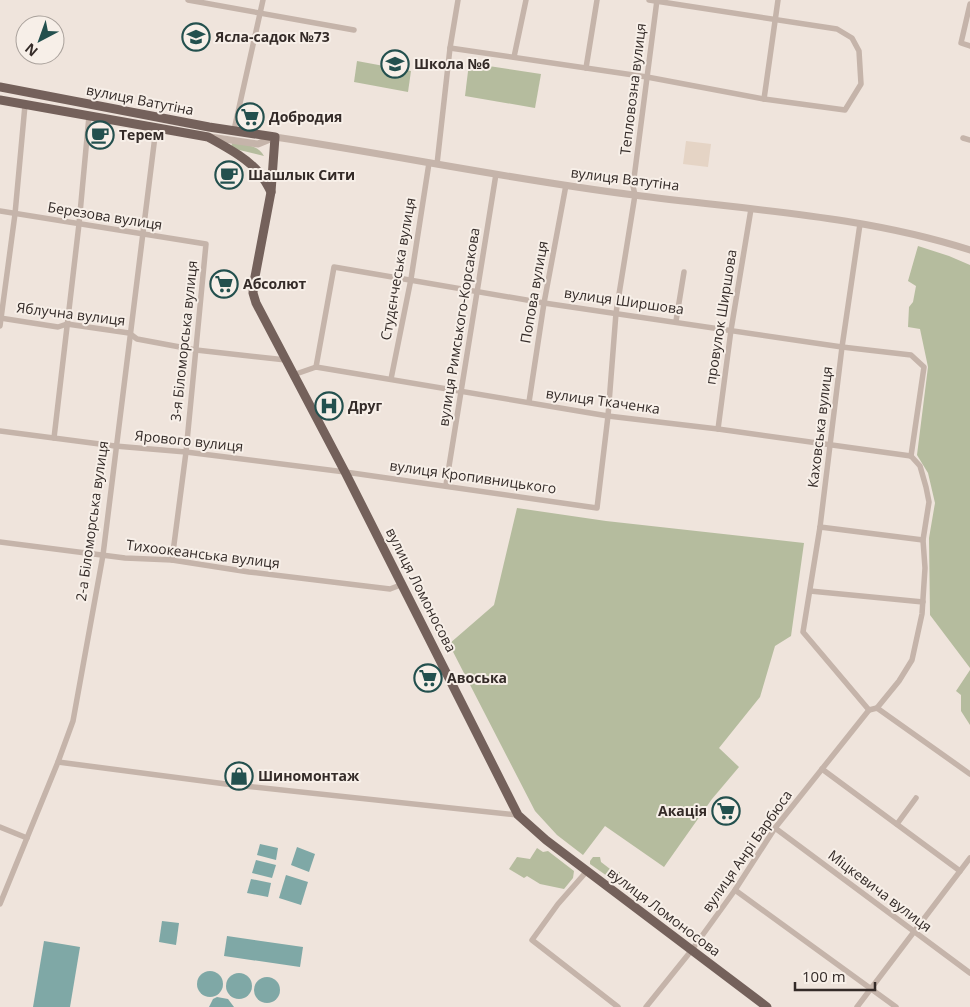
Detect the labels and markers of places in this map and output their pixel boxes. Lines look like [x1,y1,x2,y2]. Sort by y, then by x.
school or university icon: Ясла-садок №73 [181,22,211,52]
place label: Ясла-садок №73 [214,27,330,46]
school or university icon: Школа №6 [380,49,410,79]
place label: Школа №6 [414,54,490,73]
supermarket icon: Добродия [235,102,265,132]
place label: Добродия [269,107,342,126]
cafe icon: Терем [85,120,115,150]
place label: Терем [119,125,164,144]
cafe icon: Шашлык Сити [214,160,244,190]
place label: Шашлык Сити [248,165,355,184]
supermarket icon: Абсолют [209,269,239,299]
place label: Абсолют [243,274,307,293]
hospital icon: Друг [314,391,344,421]
place label: Друг [348,396,383,415]
supermarket icon: Авоська [413,663,443,693]
place label: Авоська [447,668,507,687]
shop icon: Шиномонтаж [224,761,254,791]
place label: Шиномонтаж [258,766,360,785]
supermarket icon: Акація [711,796,741,826]
place label: Акація [658,801,707,820]

